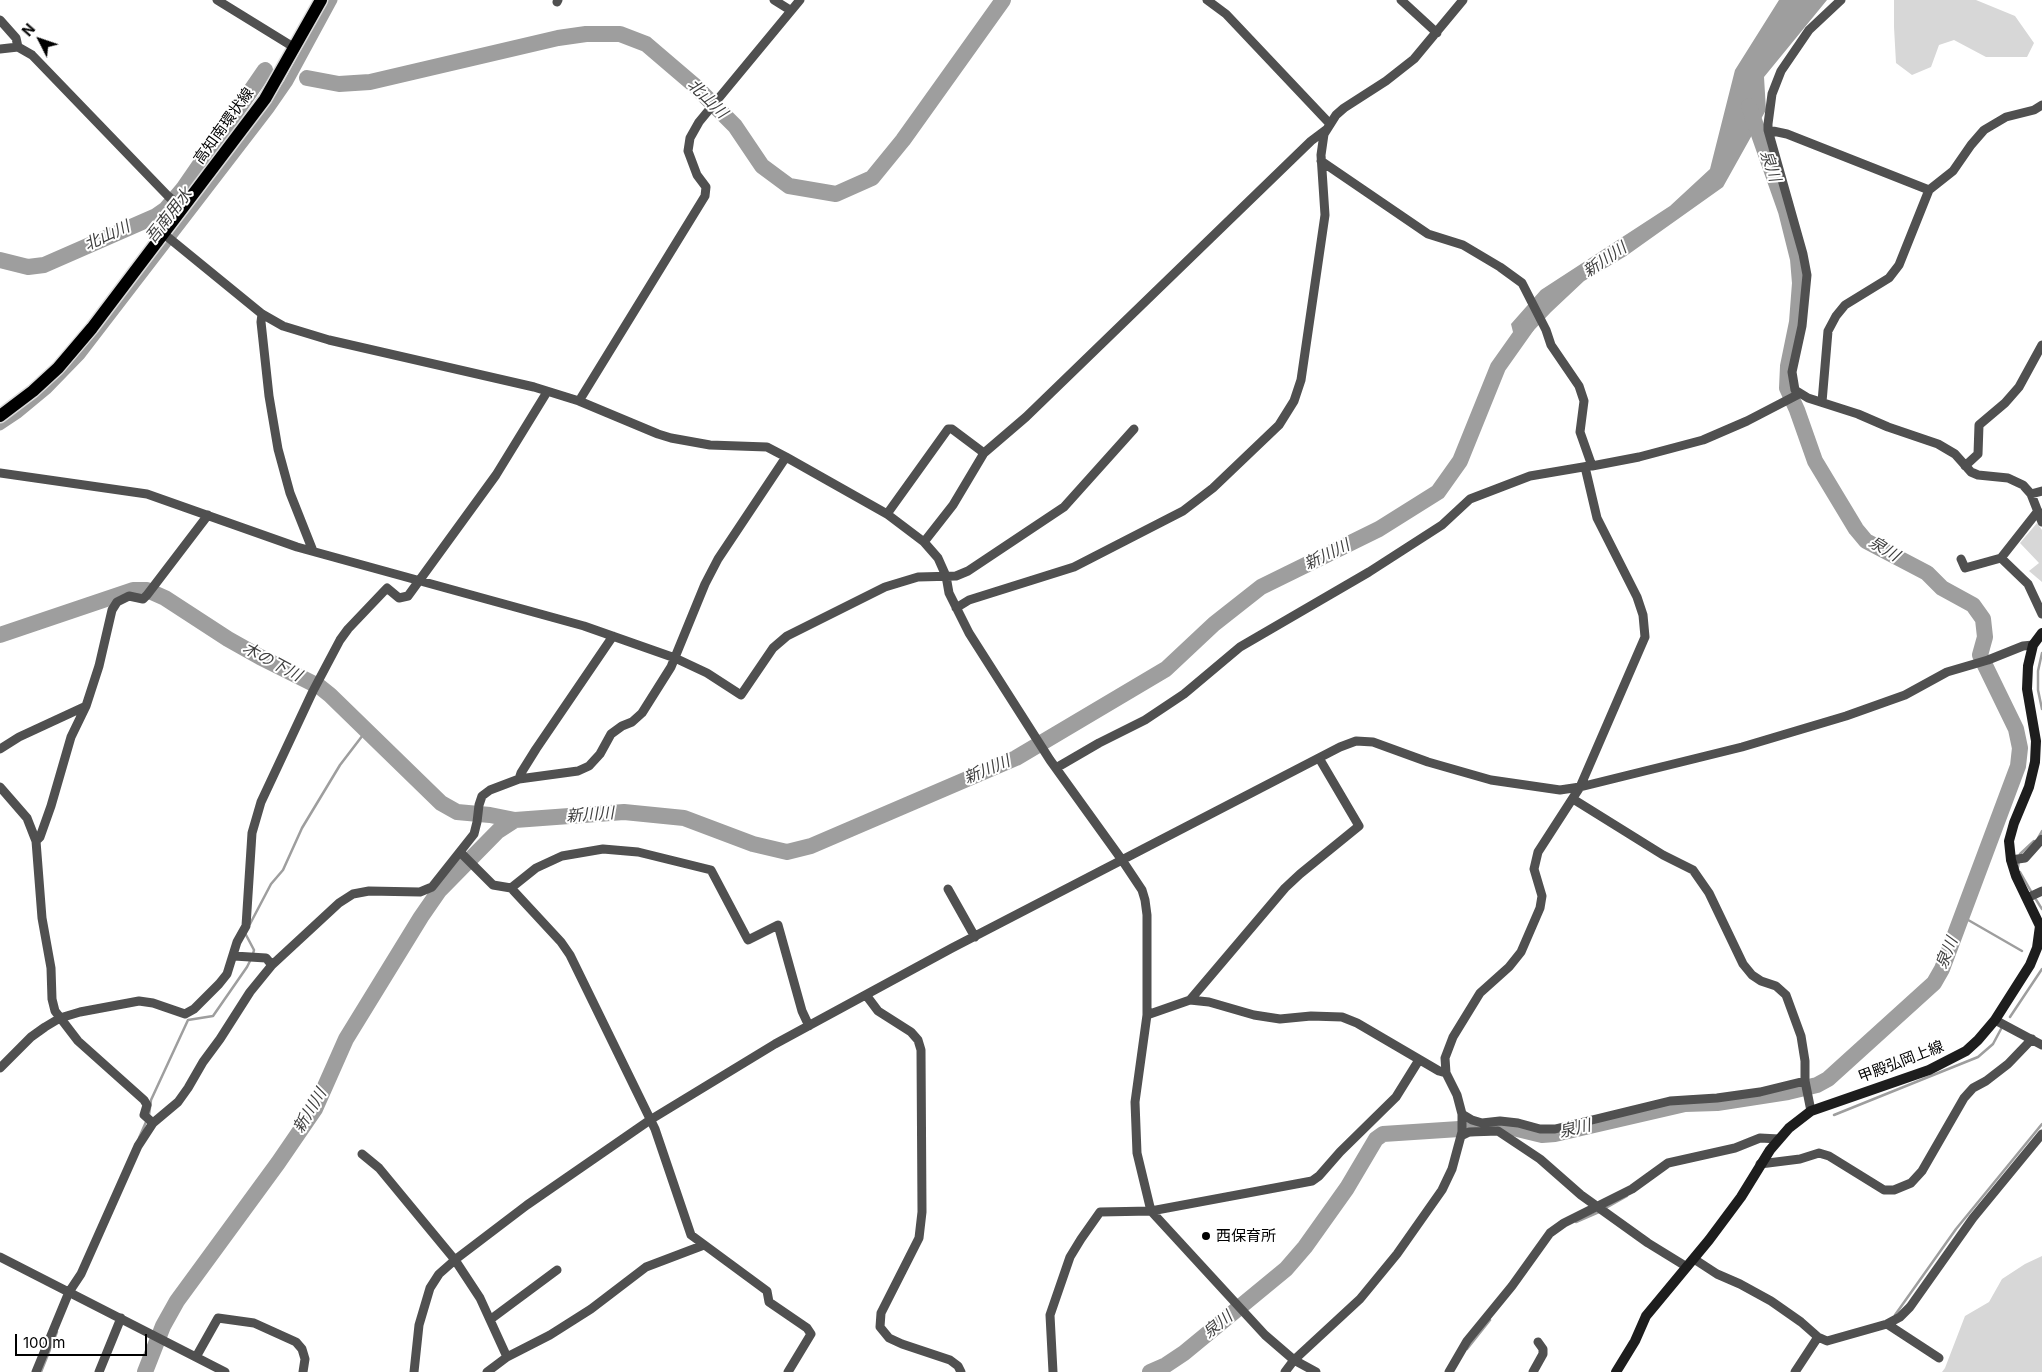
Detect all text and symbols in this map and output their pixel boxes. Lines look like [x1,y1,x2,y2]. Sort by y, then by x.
north arrow [15,15,65,65]
text: N [18,20,38,39]
water label: 北山川 [683,75,731,123]
street label: 高知南環状線 [190,84,258,168]
water label: 泉川 [1756,148,1784,184]
water label: 吾南用水 [142,185,196,247]
water label: 北山川 [81,217,133,255]
water label: 新川川 [1580,239,1630,281]
water label: 泉川 [1865,533,1903,565]
water label: 新川川 [1301,536,1353,574]
water label: 木の下川 [239,639,305,685]
water label: 新川川 [961,752,1013,788]
water label: 新川川 [565,804,615,826]
water label: 泉川 [1932,935,1962,971]
street label: 甲殿弘岡上線 [1856,1037,1946,1087]
water label: 新川川 [289,1085,331,1137]
water label: 泉川 [1557,1116,1593,1142]
place label: 西保育所 [1216,1227,1276,1245]
marker: 西保育所 [1200,1230,1212,1242]
water label: 泉川 [1200,1307,1236,1343]
scale bar [18,1324,150,1356]
text: 100 m [23,1333,65,1352]

